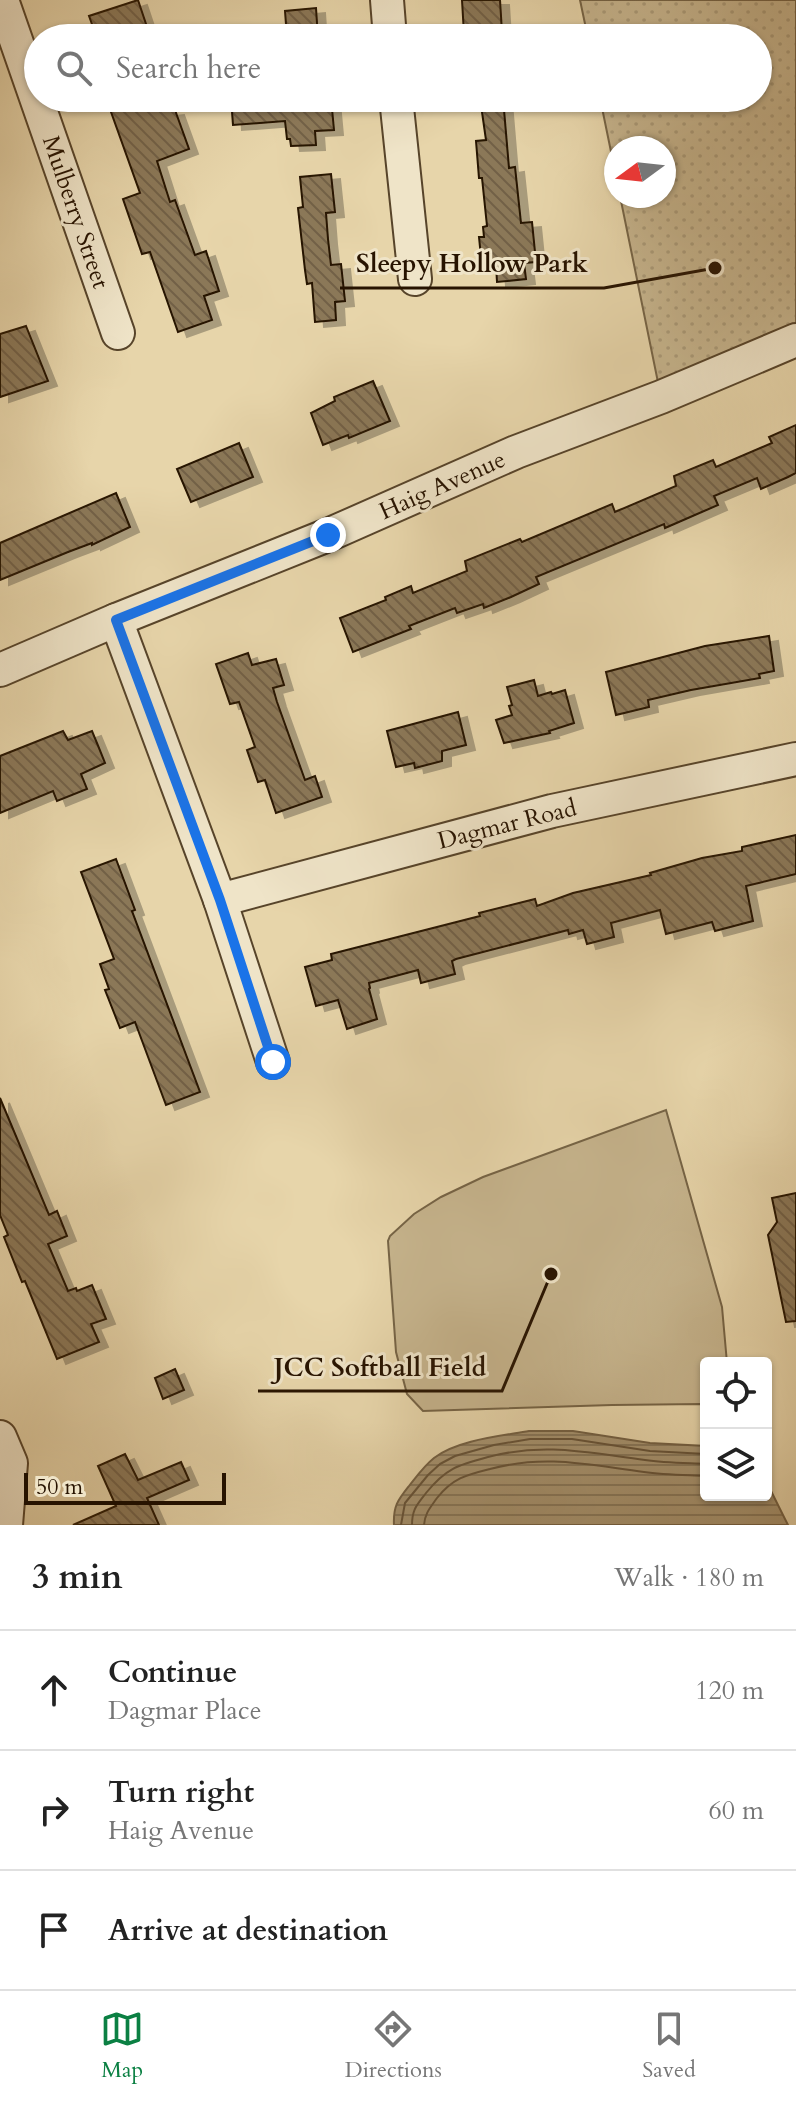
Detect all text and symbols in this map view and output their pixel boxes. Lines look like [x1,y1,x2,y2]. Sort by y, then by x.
search box [24,24,772,112]
icon: search [52,46,96,90]
text: Search here [116,48,261,89]
street label: Mulberry Street [34,131,117,294]
north arrow [604,136,676,208]
callout: Sleepy Hollow Park [340,238,604,288]
text: Sleepy Hollow Park [356,246,589,281]
street label: Haig Avenue [374,443,511,528]
route end [310,517,346,553]
street label: Dagmar Road [434,791,580,858]
route start [255,1044,291,1080]
callout: JCC Softball Field [258,1341,502,1391]
text: JCC Softball Field [270,1350,487,1385]
map controls [700,1357,772,1501]
button: locate [700,1357,772,1429]
button: layers [700,1429,772,1501]
scale bar [24,1469,226,1505]
text: 50 m [36,1472,83,1502]
text: 3 min [32,1554,123,1600]
text: Walk · 180 m [614,1560,764,1595]
text: Continue [108,1652,237,1693]
icon: ahead [32,1668,76,1712]
text: 120 m [695,1673,764,1708]
text: Dagmar Place [108,1693,262,1728]
text: Turn right [108,1772,254,1813]
icon: right [32,1788,76,1832]
text: 60 m [708,1793,764,1828]
text: Haig Avenue [108,1813,254,1848]
icon: arrive [32,1908,76,1952]
text: Arrive at destination [108,1910,388,1951]
tab: Map [100,2007,144,2085]
tab: Directions [345,2007,442,2085]
tab: Saved [642,2007,696,2085]

